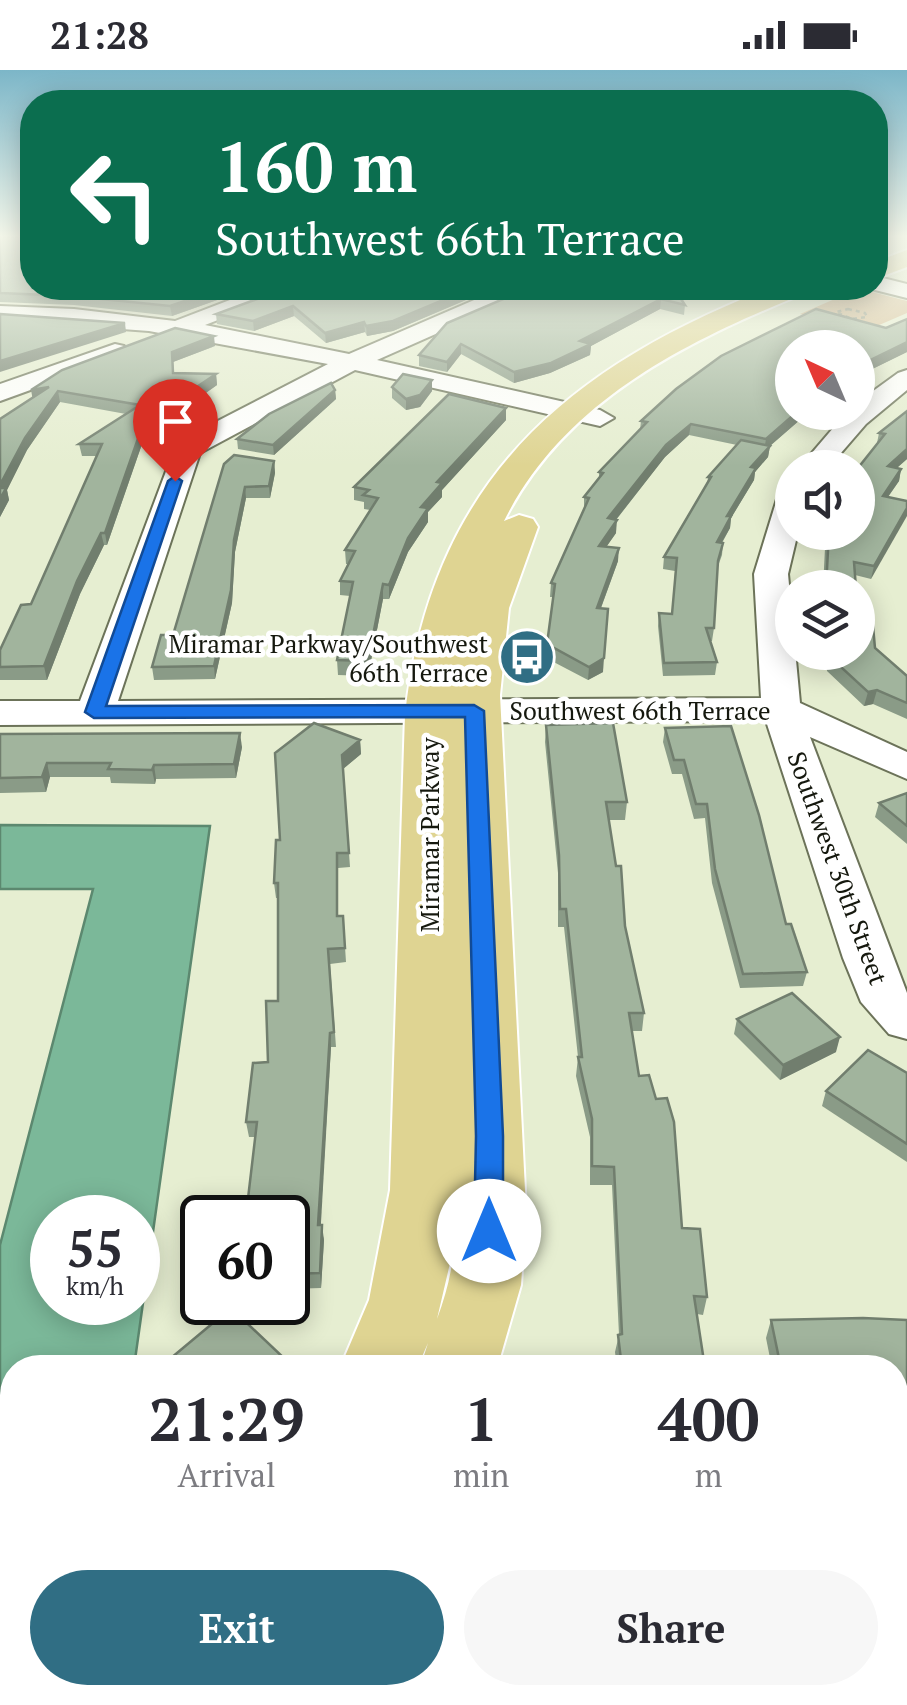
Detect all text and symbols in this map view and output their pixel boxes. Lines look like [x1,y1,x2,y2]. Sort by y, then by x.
text: 21:28 [50,10,149,60]
text: 160 m [215,119,417,212]
icon: left [50,130,180,260]
text: Southwest 66th Terrace [215,208,685,268]
north arrow [775,330,875,430]
map controls [775,330,875,670]
pin [133,379,218,482]
icon: arrive [148,394,203,449]
button: sound [775,450,875,550]
button: layers [775,570,875,670]
place label: Miramar Parkway/Southwest 66th Terrace [169,627,488,689]
bus stop icon: Miramar Parkway/Southwest 66th Terrace [497,627,557,687]
street label: Southwest 66th Terrace [510,694,770,727]
street label: Miramar Parkway [413,737,446,932]
street label: Southwest 30th Street [781,747,895,989]
position arrow [437,1179,541,1283]
speed limit sign: 60 [180,1195,310,1325]
text: 55 [67,1215,123,1281]
text: km/h [66,1269,124,1302]
text: 21:29 [148,1379,305,1458]
text: 1 [464,1379,498,1458]
text: 400 [658,1379,760,1458]
text: Arrival [178,1454,276,1496]
text: min [453,1454,509,1496]
text: m [695,1454,722,1496]
button: Exit [30,1570,444,1685]
button: Share [464,1570,878,1685]

